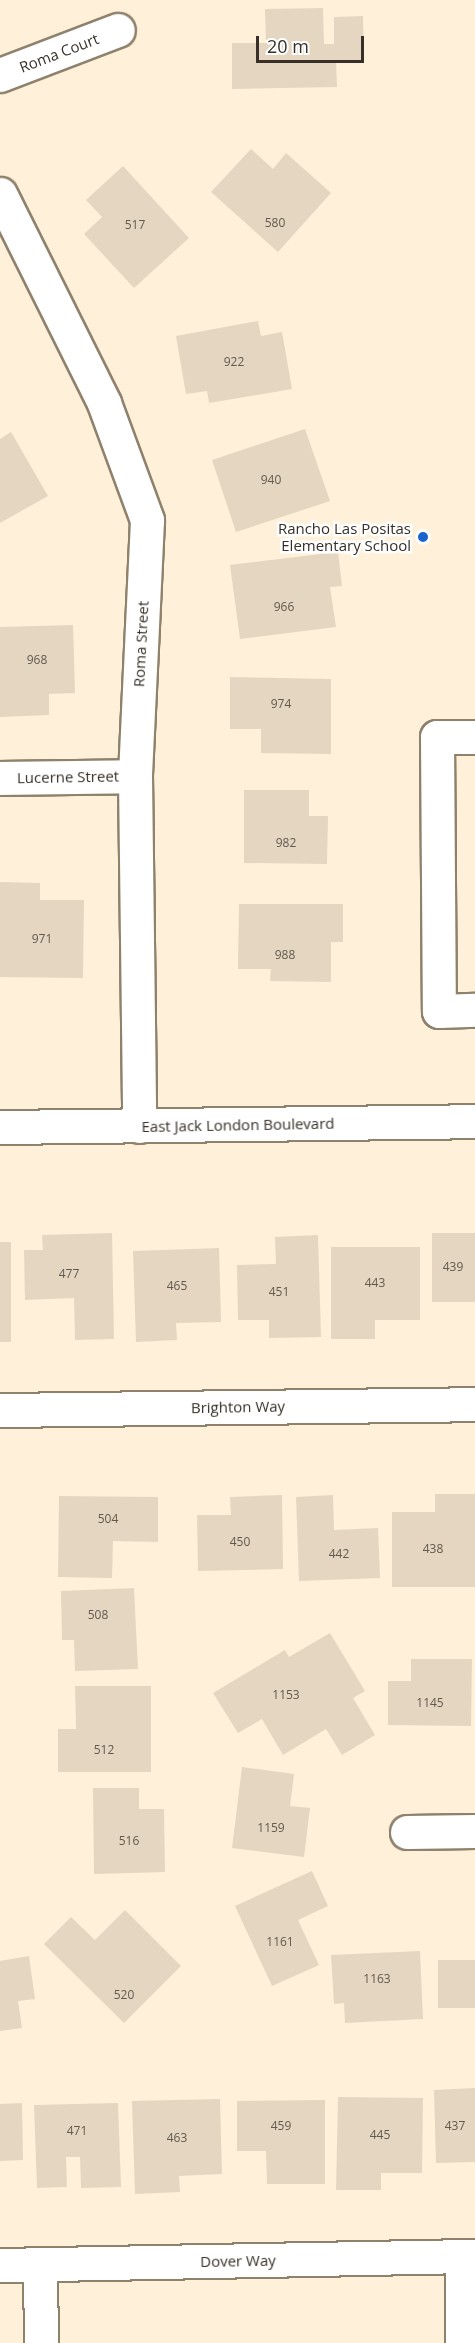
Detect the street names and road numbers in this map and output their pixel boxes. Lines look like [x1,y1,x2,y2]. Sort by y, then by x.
street label: Roma Court [17,30,101,76]
street label: Roma Street [130,600,152,688]
street label: Lucerne Street [17,767,119,787]
street label: East Jack London Boulevard [141,1114,335,1136]
street label: Brighton Way [191,1397,285,1417]
street label: Dover Way [200,2251,276,2271]

